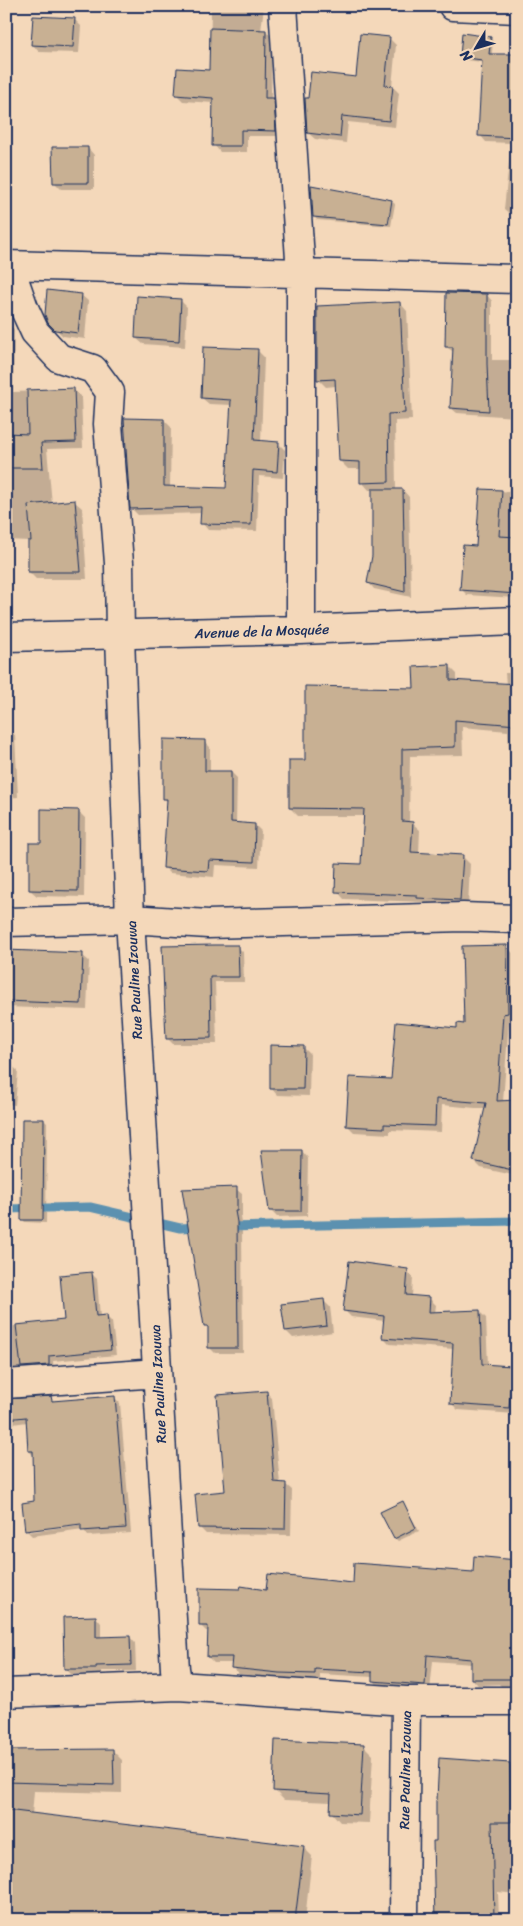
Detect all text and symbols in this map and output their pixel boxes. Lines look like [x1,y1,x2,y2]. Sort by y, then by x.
north arrow [450,22,500,72]
text: N [453,44,480,68]
street label: Avenue de la Mosquée [193,617,330,646]
street label: Rue Pauline Izouwa [119,920,150,1040]
street label: Rue Pauline Izouwa [143,1324,174,1444]
street label: Rue Pauline Izouwa [392,1710,419,1830]

